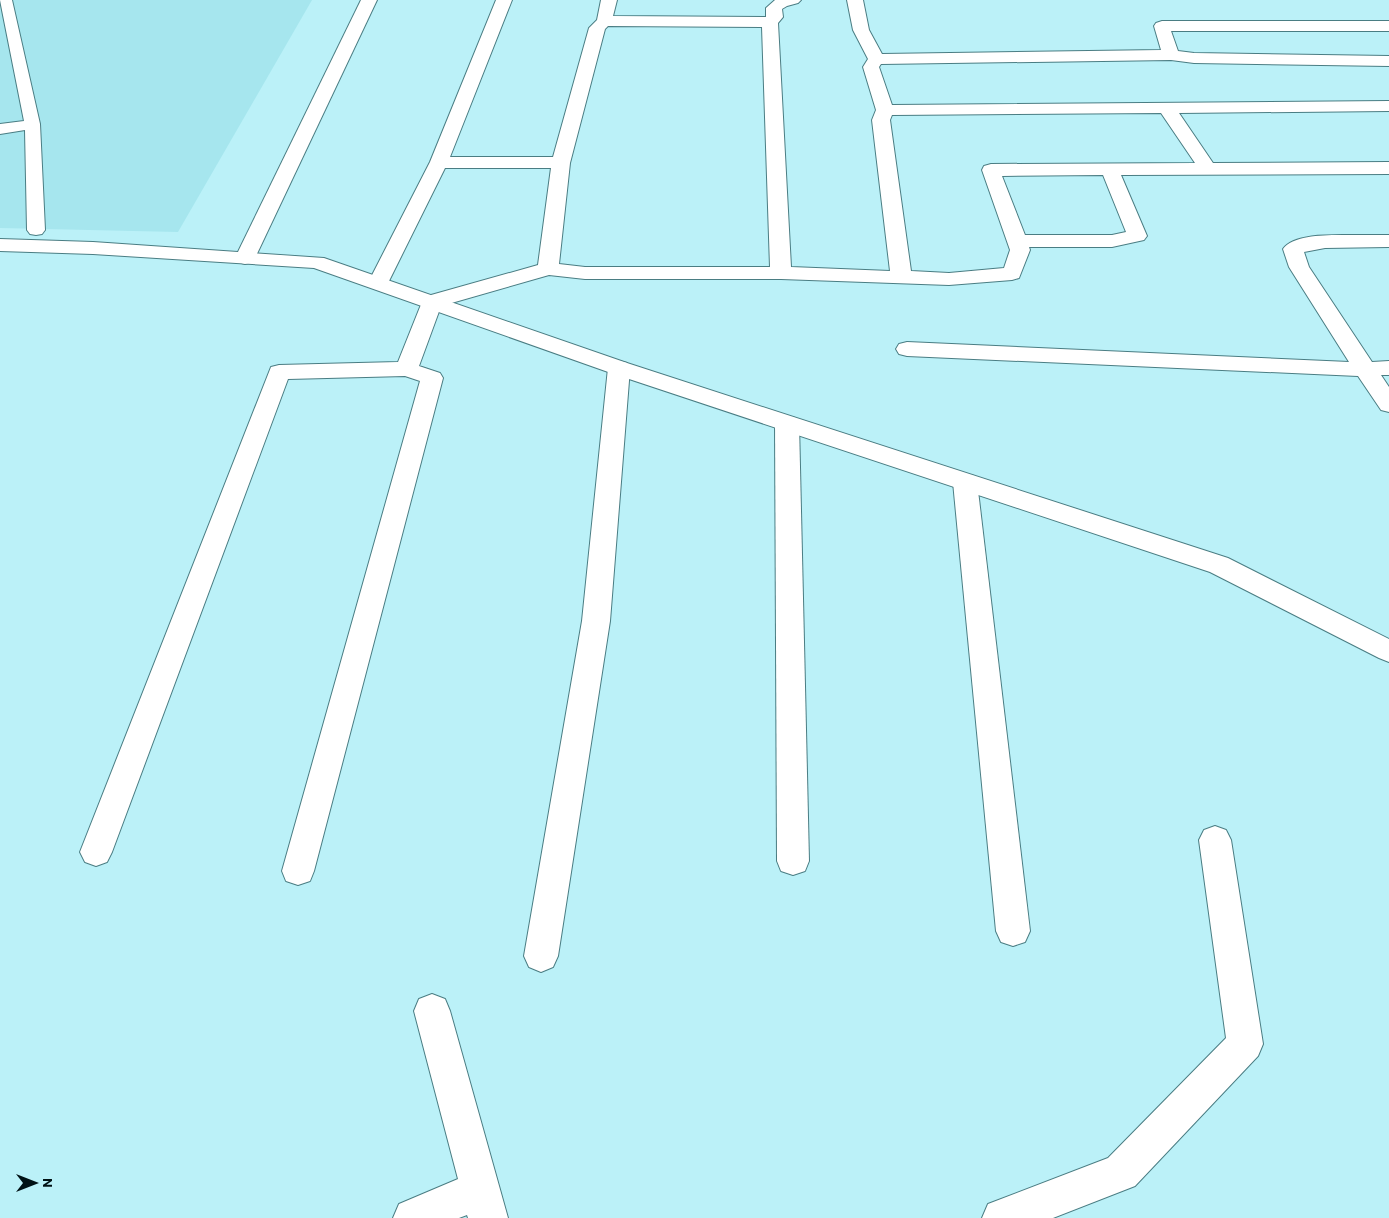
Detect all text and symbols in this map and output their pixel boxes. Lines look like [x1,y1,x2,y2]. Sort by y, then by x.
north arrow [10,1158,60,1208]
text: N [40,1178,57,1188]

